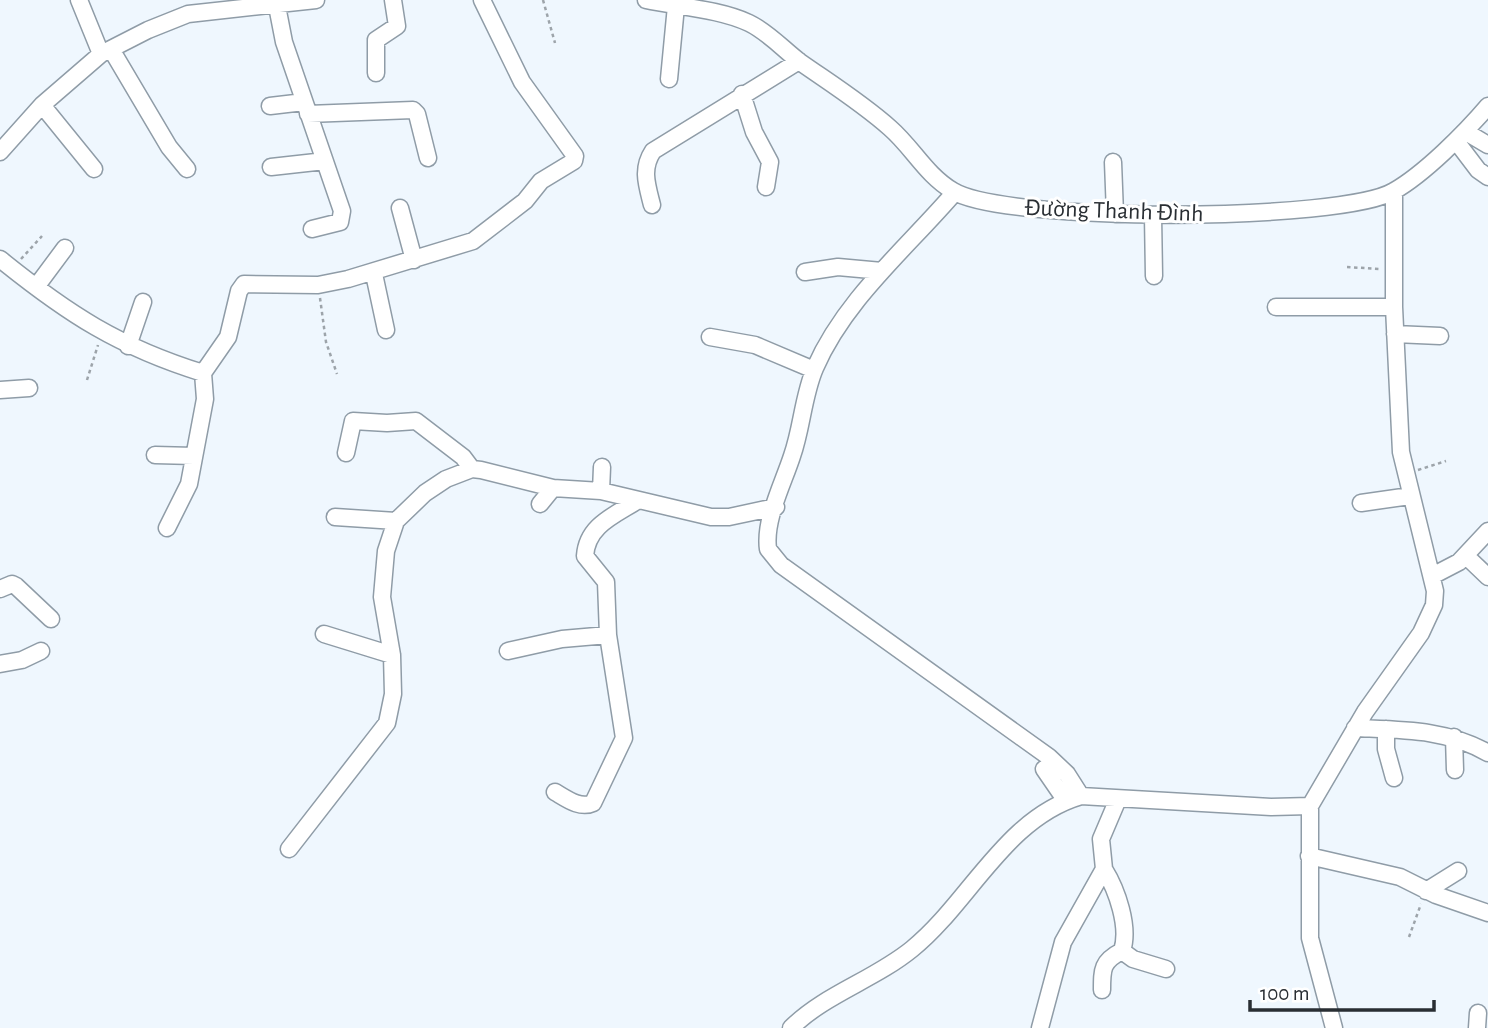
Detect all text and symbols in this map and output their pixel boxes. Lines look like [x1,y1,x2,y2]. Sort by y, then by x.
street label: Đường Thanh Đình [1024,196,1204,226]
scale bar [1250,968,1434,1012]
text: 100 m [1260,983,1310,1004]

